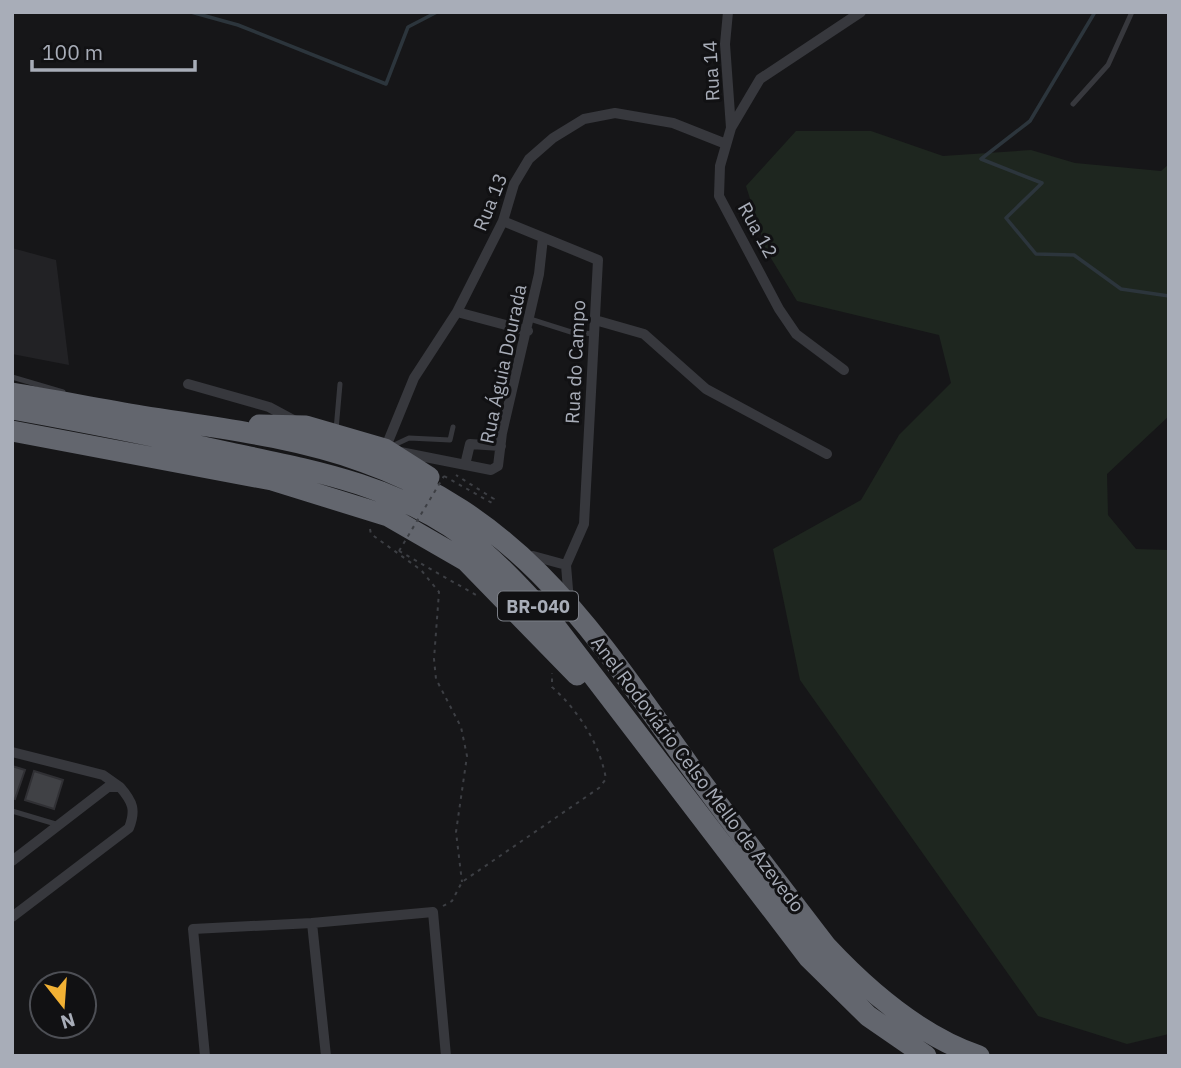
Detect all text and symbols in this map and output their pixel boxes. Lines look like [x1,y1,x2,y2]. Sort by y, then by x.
scale bar [32,28,194,72]
text: 100 m [42,38,103,66]
street label: Rua 14 [697,40,725,102]
street label: Rua 13 [468,170,512,234]
street label: Rua 12 [733,198,783,262]
street label: Rua Águia Dourada [474,282,532,446]
street label: Rua do Campo [560,299,590,425]
road number: BR-040 [498,592,578,620]
street label: Anel Rodoviário Celso Mello de Azevedo [586,631,810,917]
north arrow [28,970,98,1040]
text: N [58,1008,78,1035]

